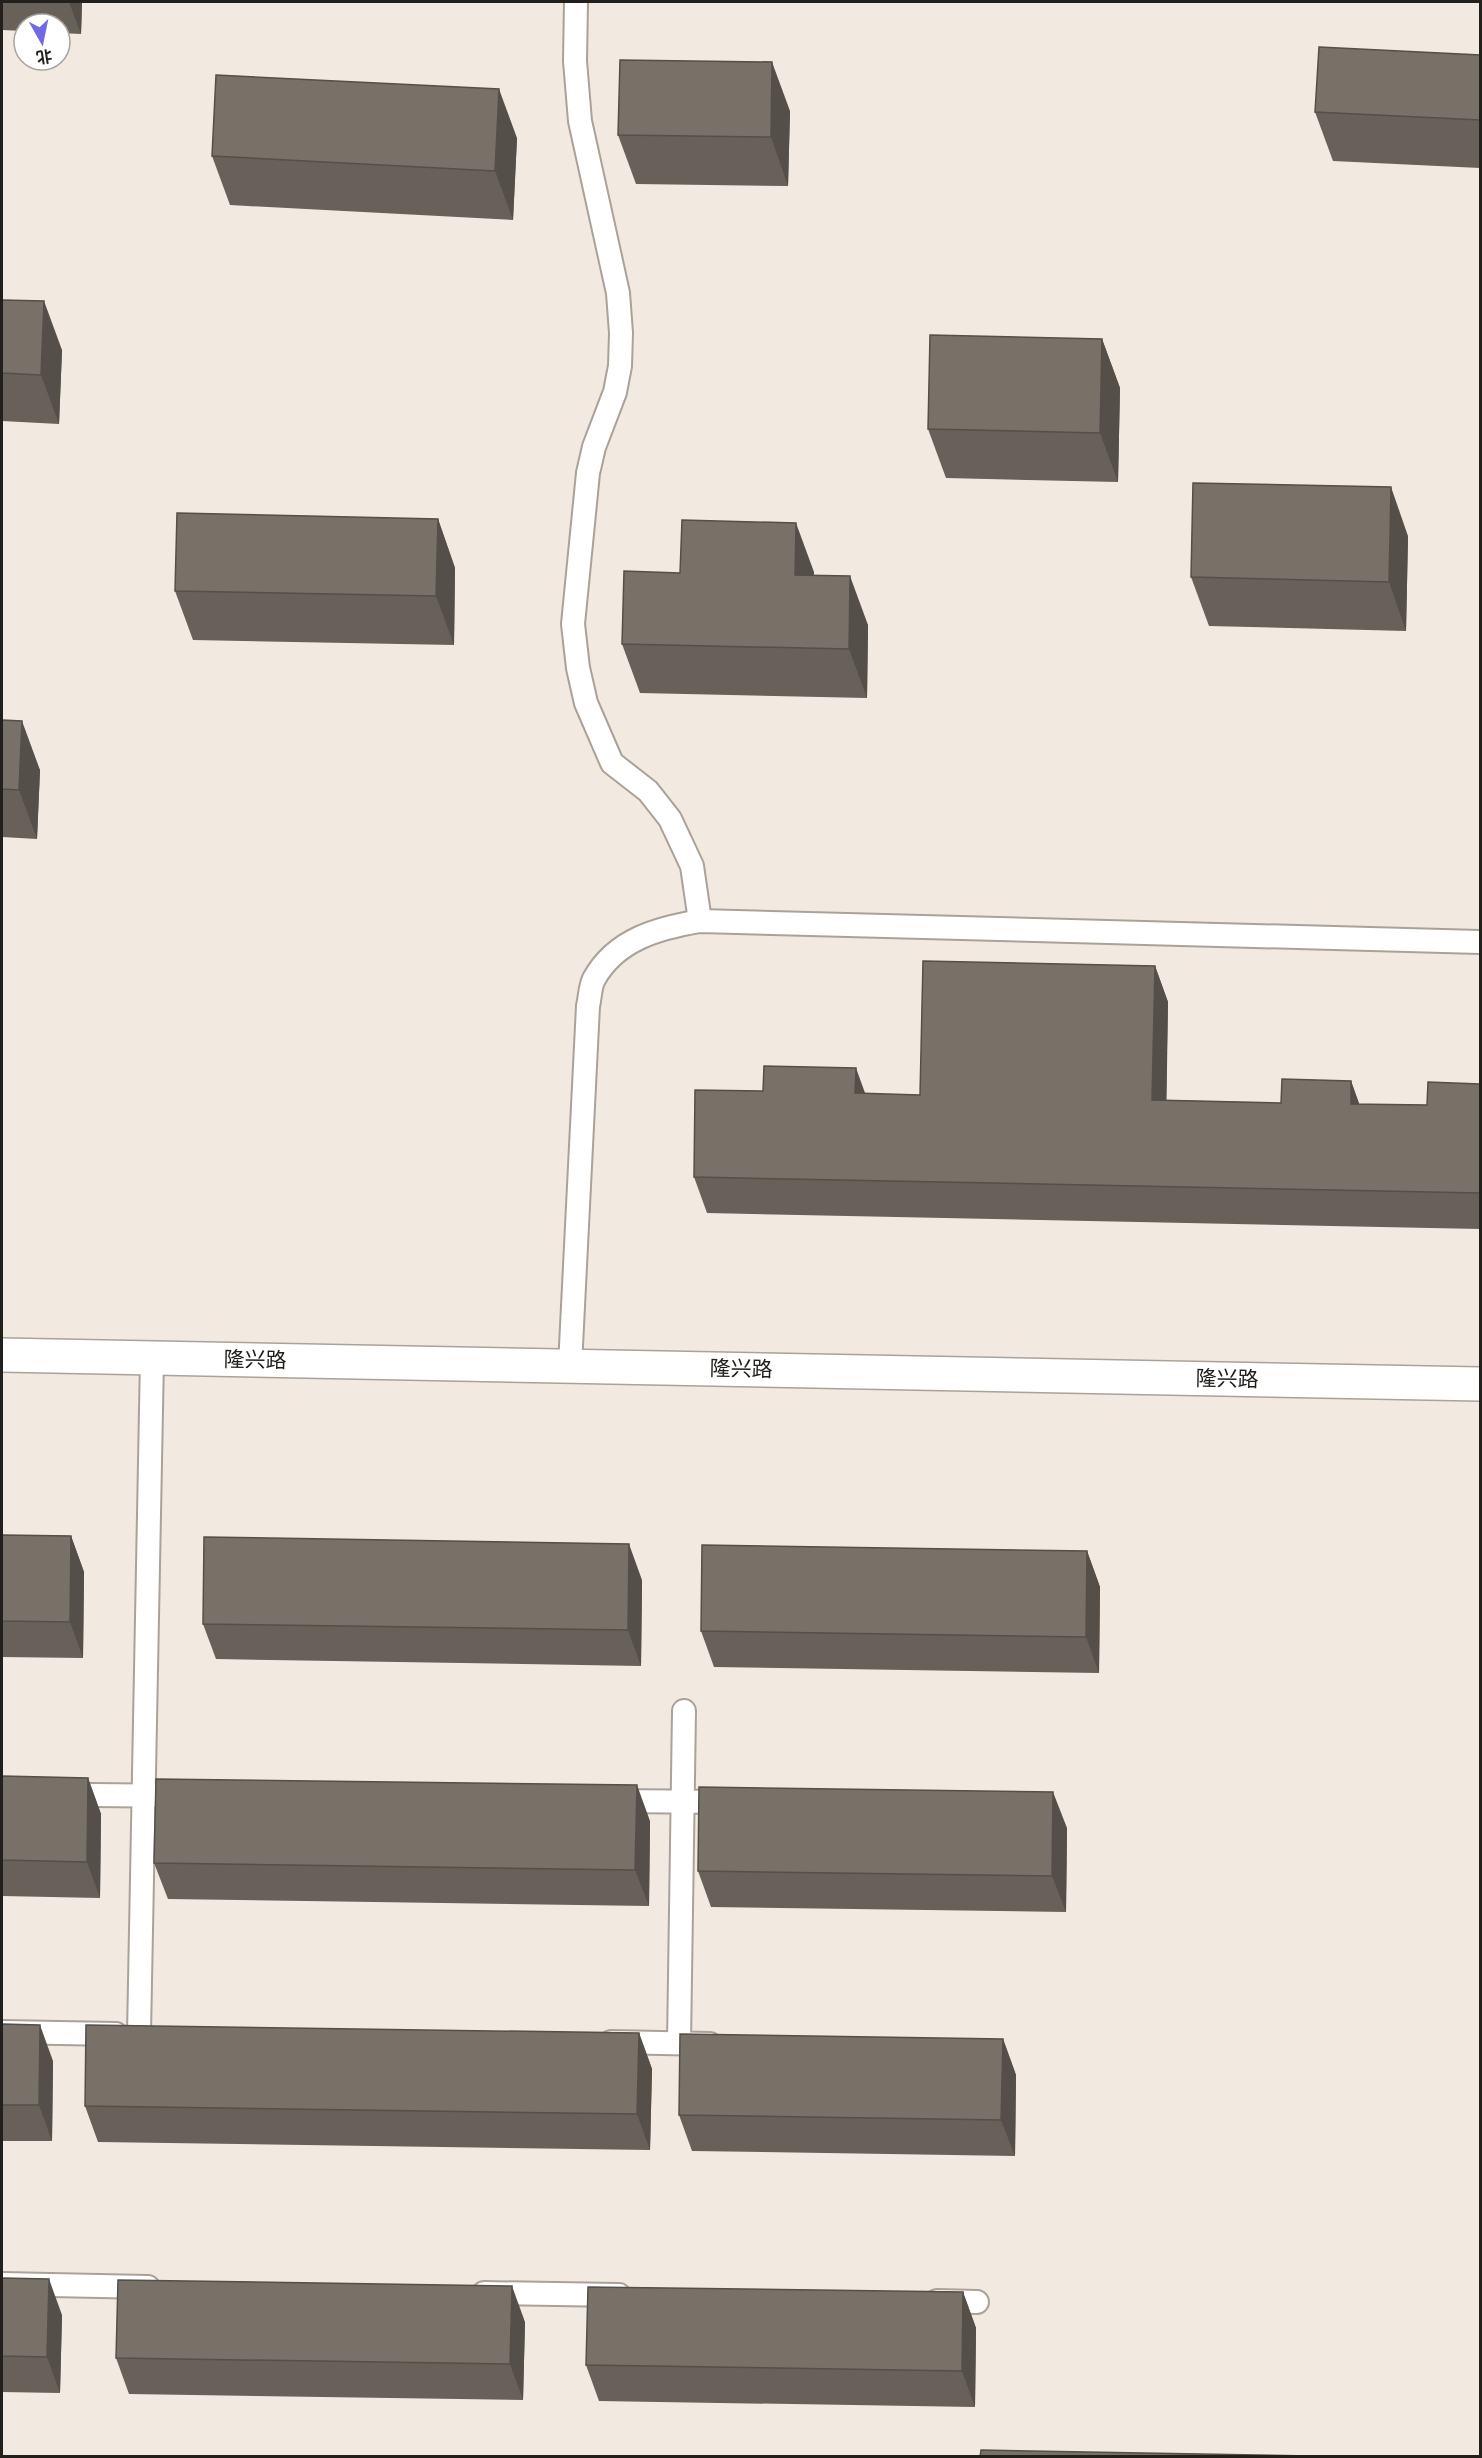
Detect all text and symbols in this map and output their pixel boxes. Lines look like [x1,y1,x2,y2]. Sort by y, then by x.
north arrow [12,12,72,72]
text: 北 [35,46,54,68]
street label: 隆兴路 [223,1345,287,1373]
street label: 隆兴路 [709,1354,773,1382]
street label: 隆兴路 [1195,1364,1259,1392]

